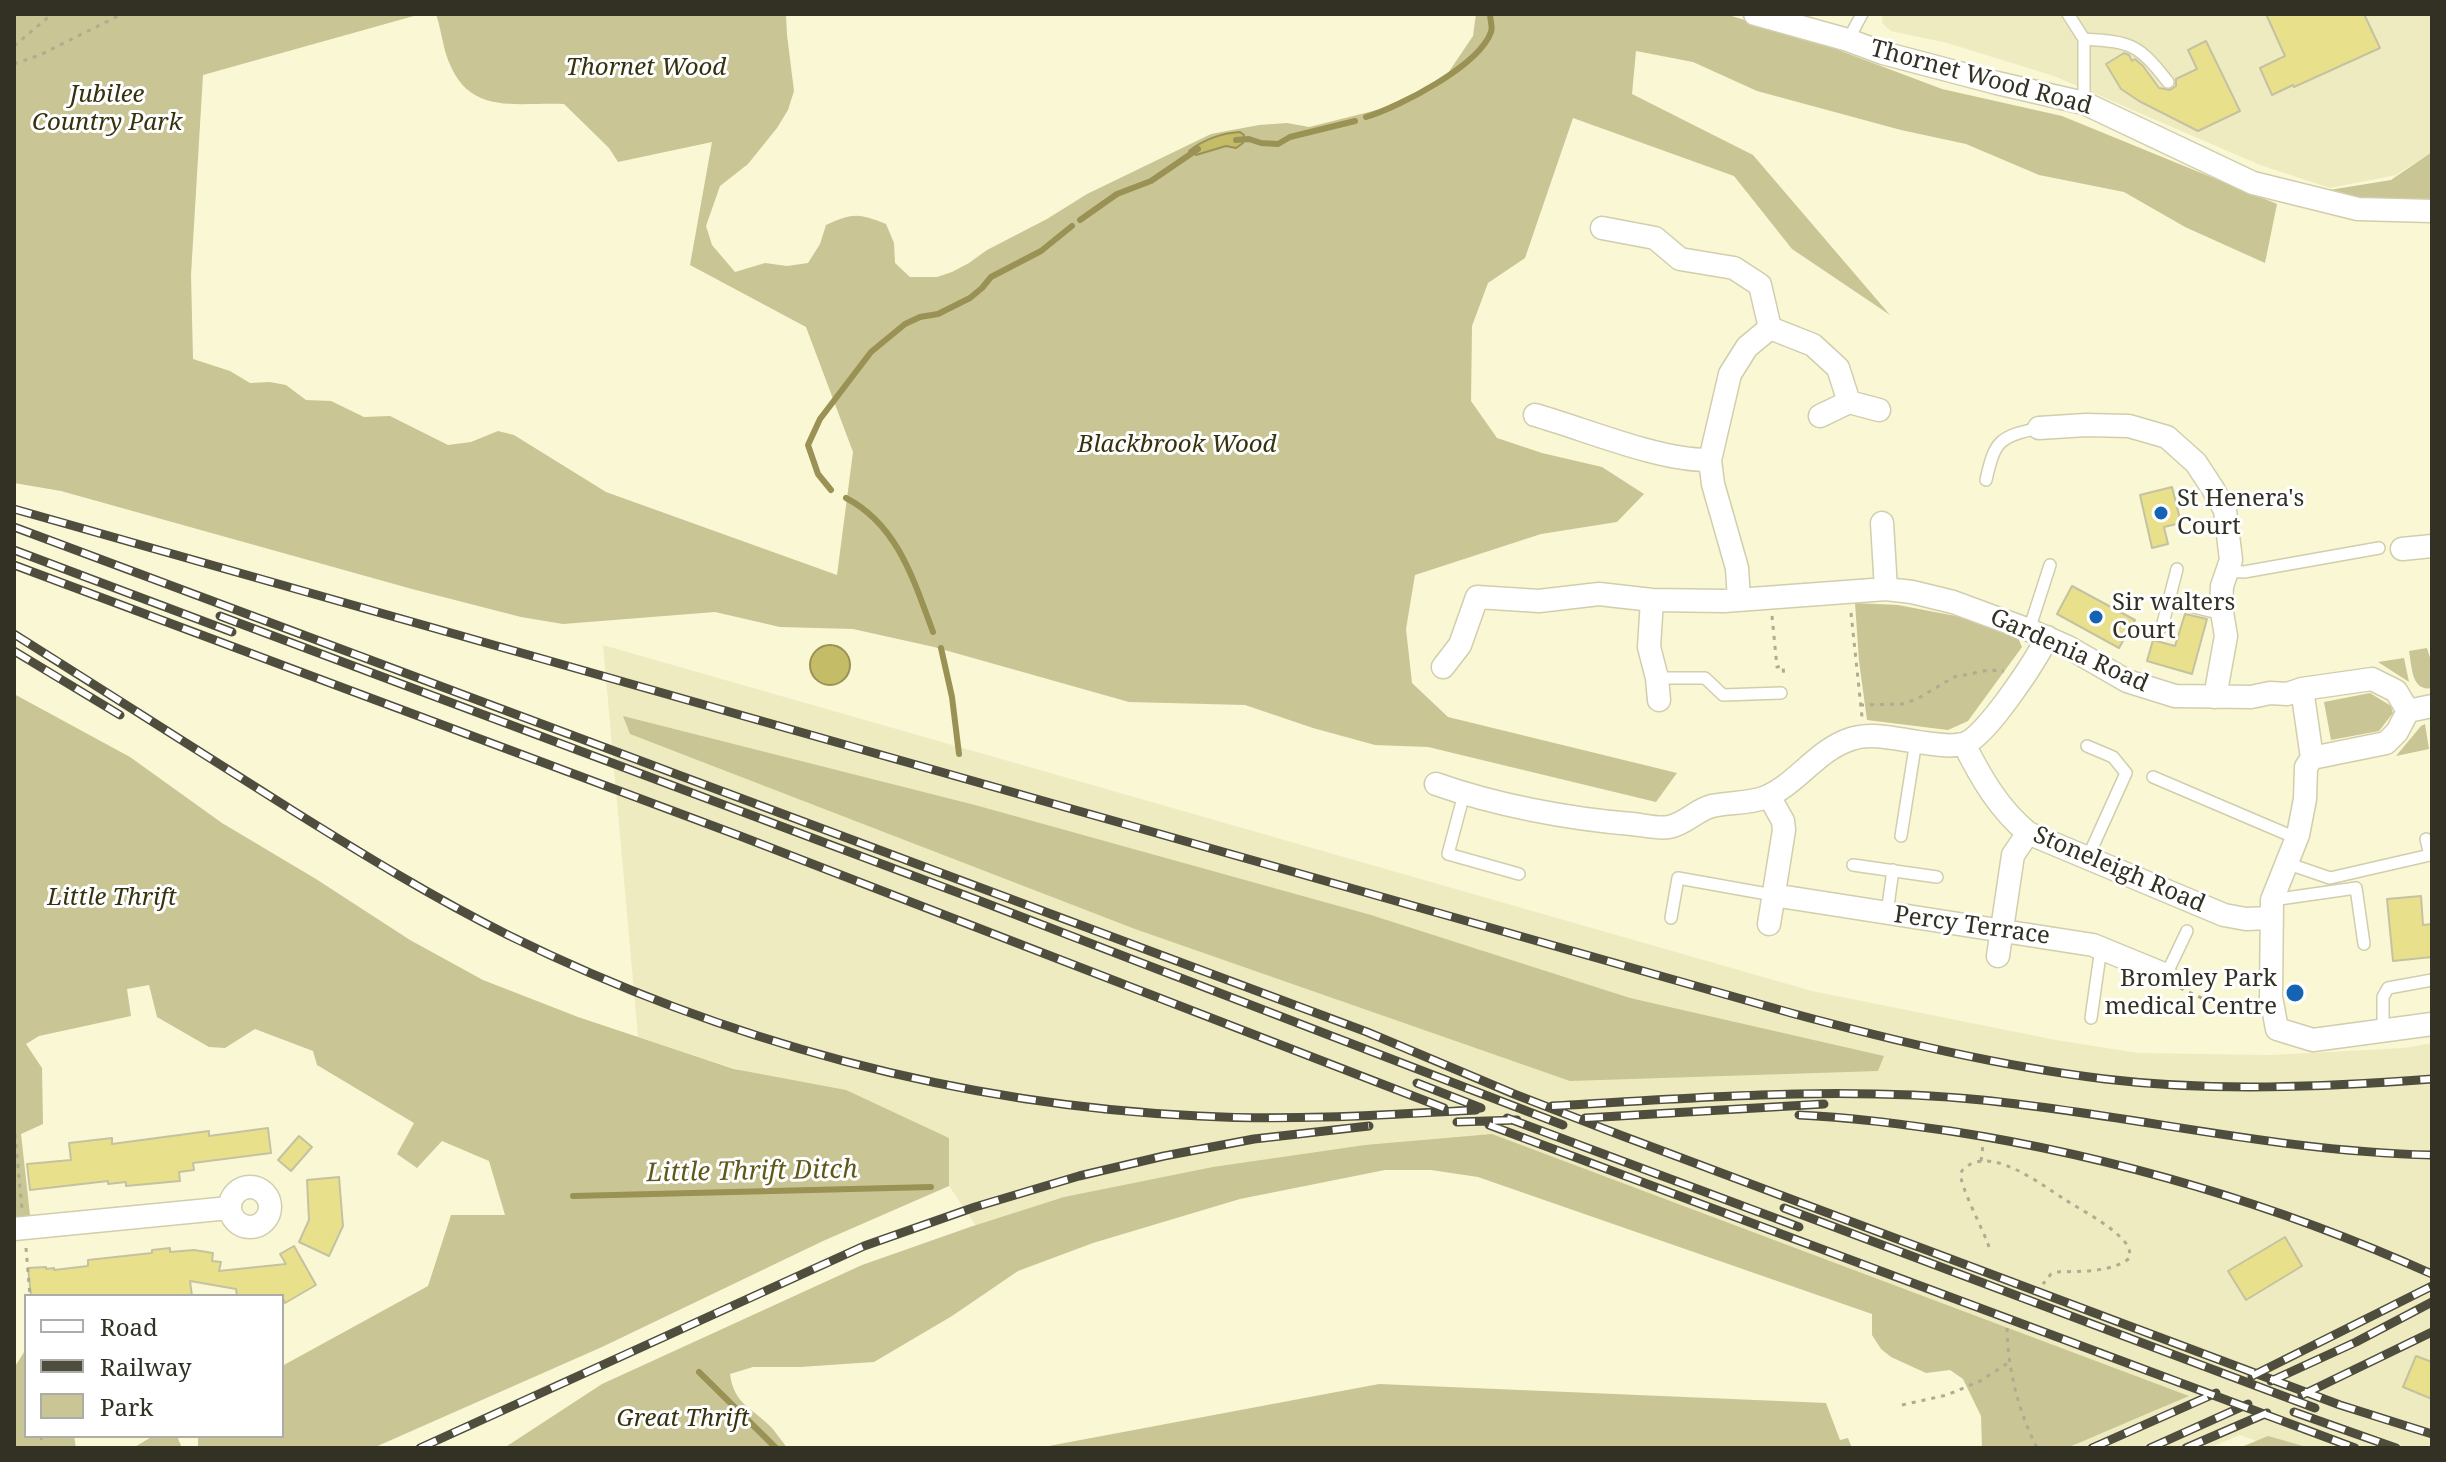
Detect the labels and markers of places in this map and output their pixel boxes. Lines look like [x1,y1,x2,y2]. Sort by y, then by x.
place label: St Henera's Court [2177,485,2304,541]
marker: St Henera's Court [2152,504,2170,522]
place label: Sir walters Court [2112,589,2235,645]
marker: Sir walters Court [2087,608,2105,626]
place label: Bromley Park medical Centre [2104,965,2277,1021]
marker: Bromley Park medical Centre [2284,982,2306,1004]

